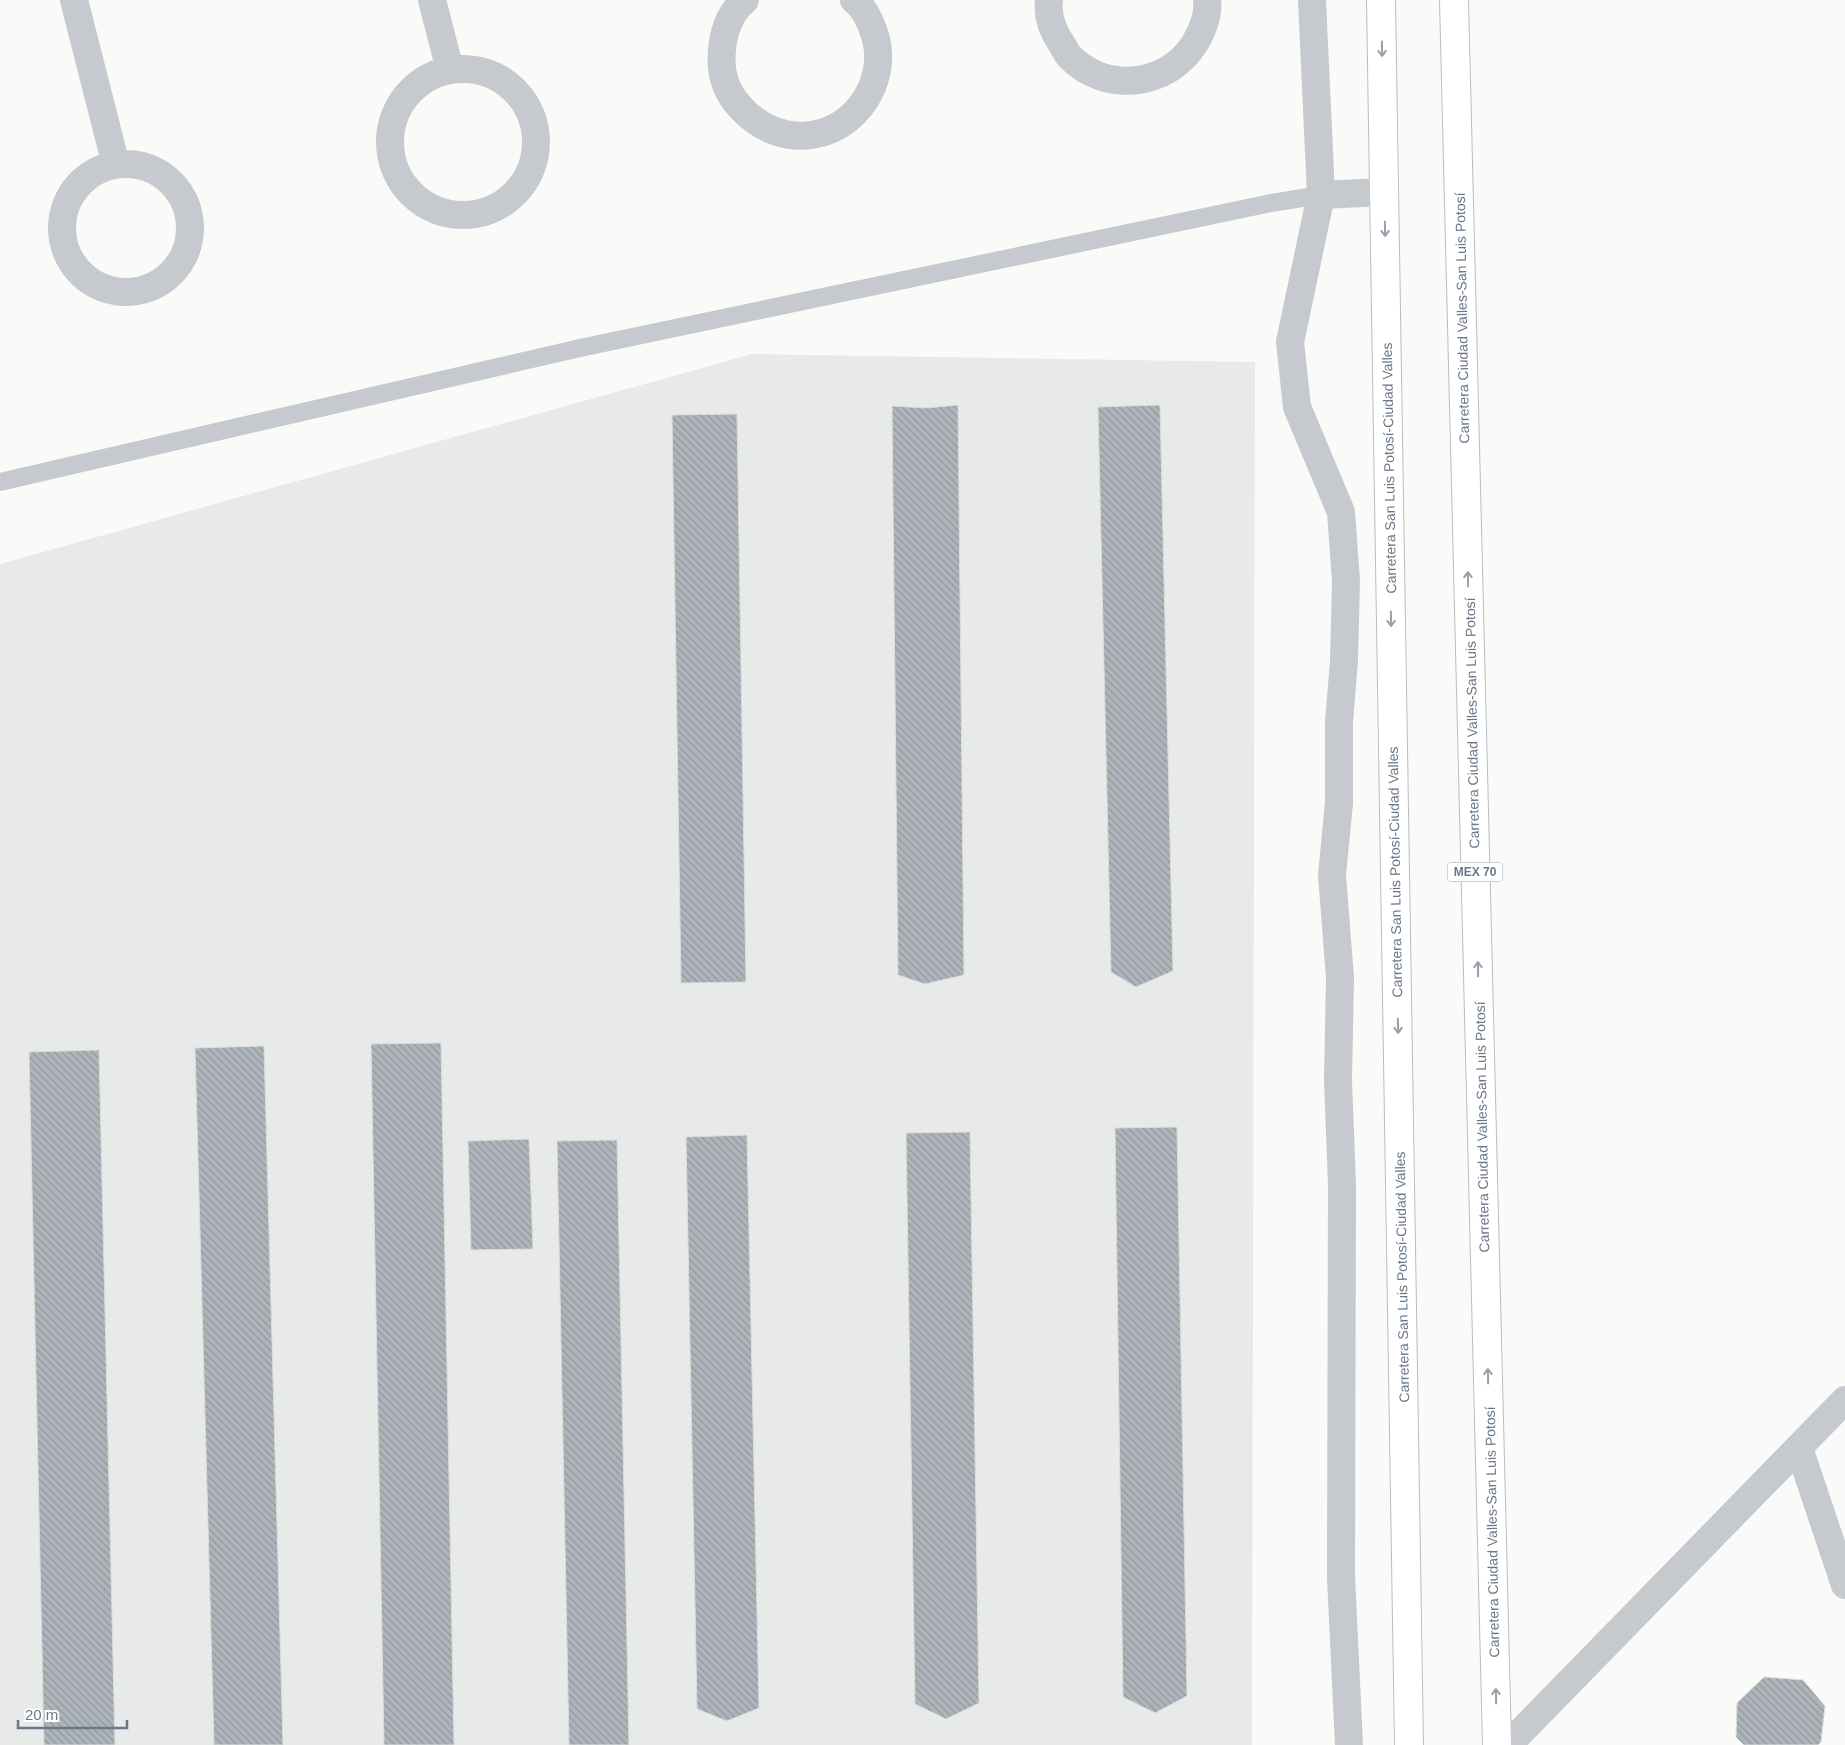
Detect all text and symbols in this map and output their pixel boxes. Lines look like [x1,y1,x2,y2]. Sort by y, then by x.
one-way arrow [1377,40,1387,56]
street label: Carretera Ciudad Valles-San Luis Potosí [1452,192,1472,444]
one-way arrow [1380,220,1390,236]
street label: Carretera San Luis Potosí-Ciudad Valles [1379,342,1399,594]
one-way arrow [1463,571,1473,588]
street label: Carretera Ciudad Valles-San Luis Potosí [1462,597,1482,849]
one-way arrow [1386,610,1396,626]
street label: Carretera San Luis Potosí-Ciudad Valles [1385,746,1405,998]
road number: MEX 70 [1448,862,1502,882]
one-way arrow [1473,961,1482,977]
street label: Carretera Ciudad Valles-San Luis Potosí [1472,1001,1492,1253]
one-way arrow [1393,1018,1403,1034]
street label: Carretera San Luis Potosí-Ciudad Valles [1392,1151,1412,1403]
one-way arrow [1483,1369,1492,1385]
street label: Carretera Ciudad Valles-San Luis Potosí [1482,1406,1502,1658]
one-way arrow [1491,1689,1500,1705]
scale bar [18,1698,126,1730]
text: 20 m [25,1706,58,1723]

